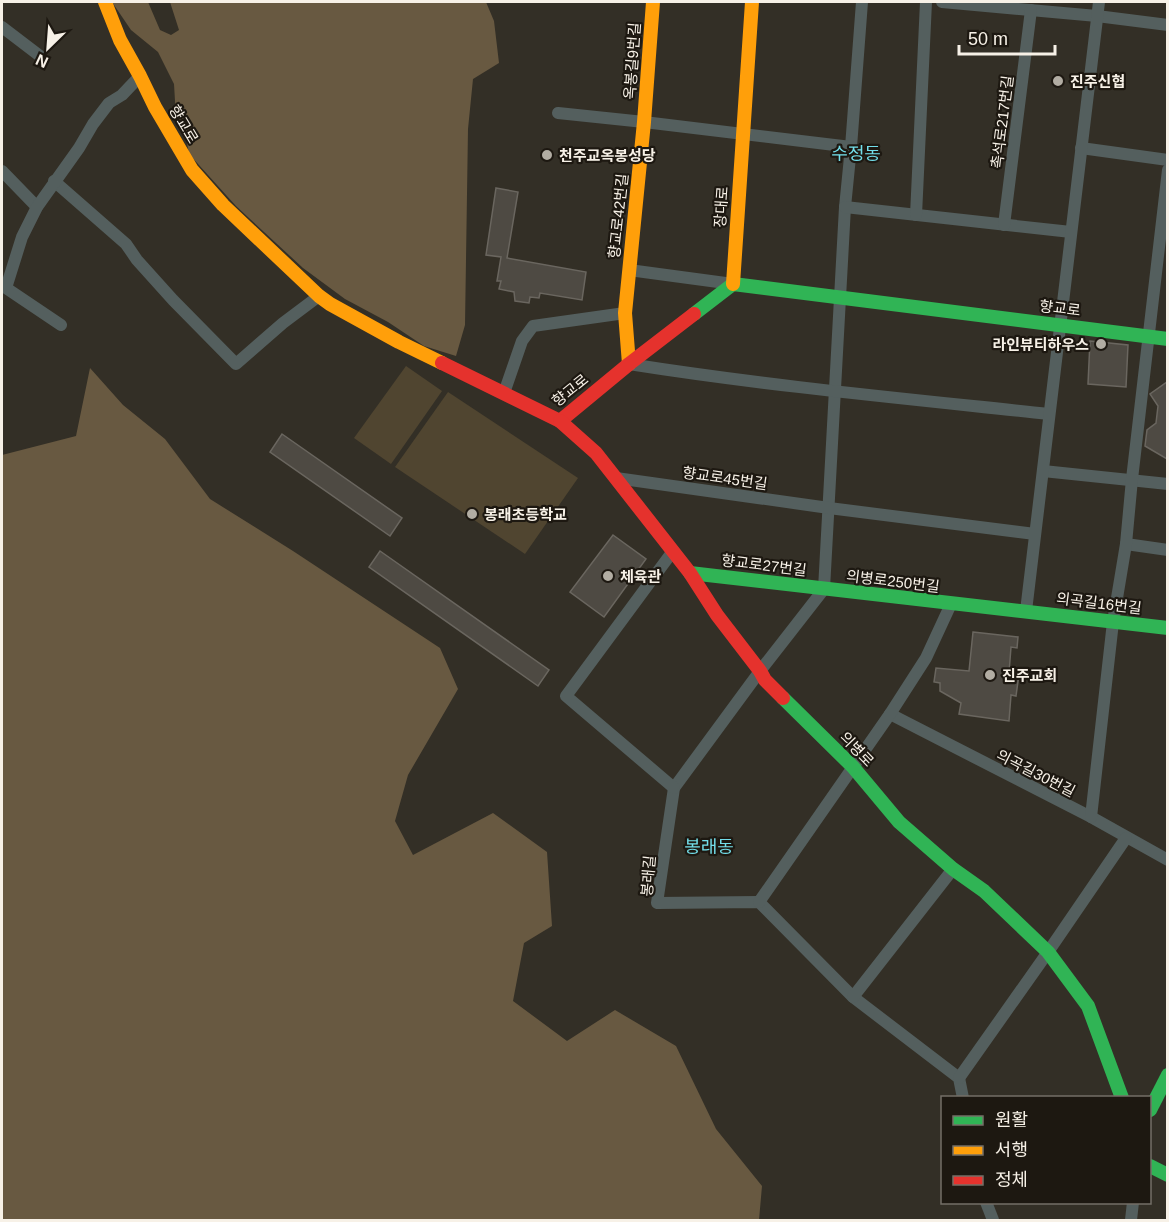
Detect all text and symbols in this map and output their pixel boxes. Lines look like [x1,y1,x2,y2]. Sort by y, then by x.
north arrow [18,18,78,78]
scale bar [959,18,1055,56]
street label: 옥봉길9번길 [621,22,643,100]
text: 50 m [968,29,1008,49]
text: N [33,51,51,71]
place label: 진주신협 [1070,73,1125,90]
street label: 촉석로217번길 [988,74,1016,170]
marker: 진주신협 [1051,74,1065,88]
street label: 향교로 [166,102,202,146]
district label: 수정동 [831,144,881,164]
place label: 천주교옥봉성당 [559,147,656,164]
marker: 천주교옥봉성당 [540,148,554,162]
street label: 향교로42번길 [605,173,631,259]
street label: 장대로 [711,186,731,228]
street label: 향교로 [1038,297,1082,319]
place label: 라인뷰티하우스 [992,336,1089,353]
marker: 라인뷰티하우스 [1094,337,1108,351]
street label: 향교로 [549,370,591,410]
street label: 향교로45번길 [681,464,769,492]
place label: 봉래초등학교 [484,506,567,523]
marker: 봉래초등학교 [465,507,479,521]
street label: 향교로27번길 [720,551,808,579]
street label: 의병로250번길 [845,567,941,595]
place label: 체육관 [620,568,662,585]
marker: 체육관 [601,569,615,583]
street label: 의곡길16번길 [1055,589,1143,617]
place label: 진주교회 [1002,667,1057,684]
marker: 진주교회 [983,668,997,682]
street label: 의병로 [837,728,877,770]
street label: 의곡길30번길 [994,746,1078,800]
district label: 봉래동 [684,837,734,857]
street label: 봉래길 [638,855,658,897]
legend [941,1096,1151,1204]
text: 원활 [995,1110,1028,1130]
text: 서행 [995,1140,1028,1160]
text: 정체 [995,1170,1028,1190]

